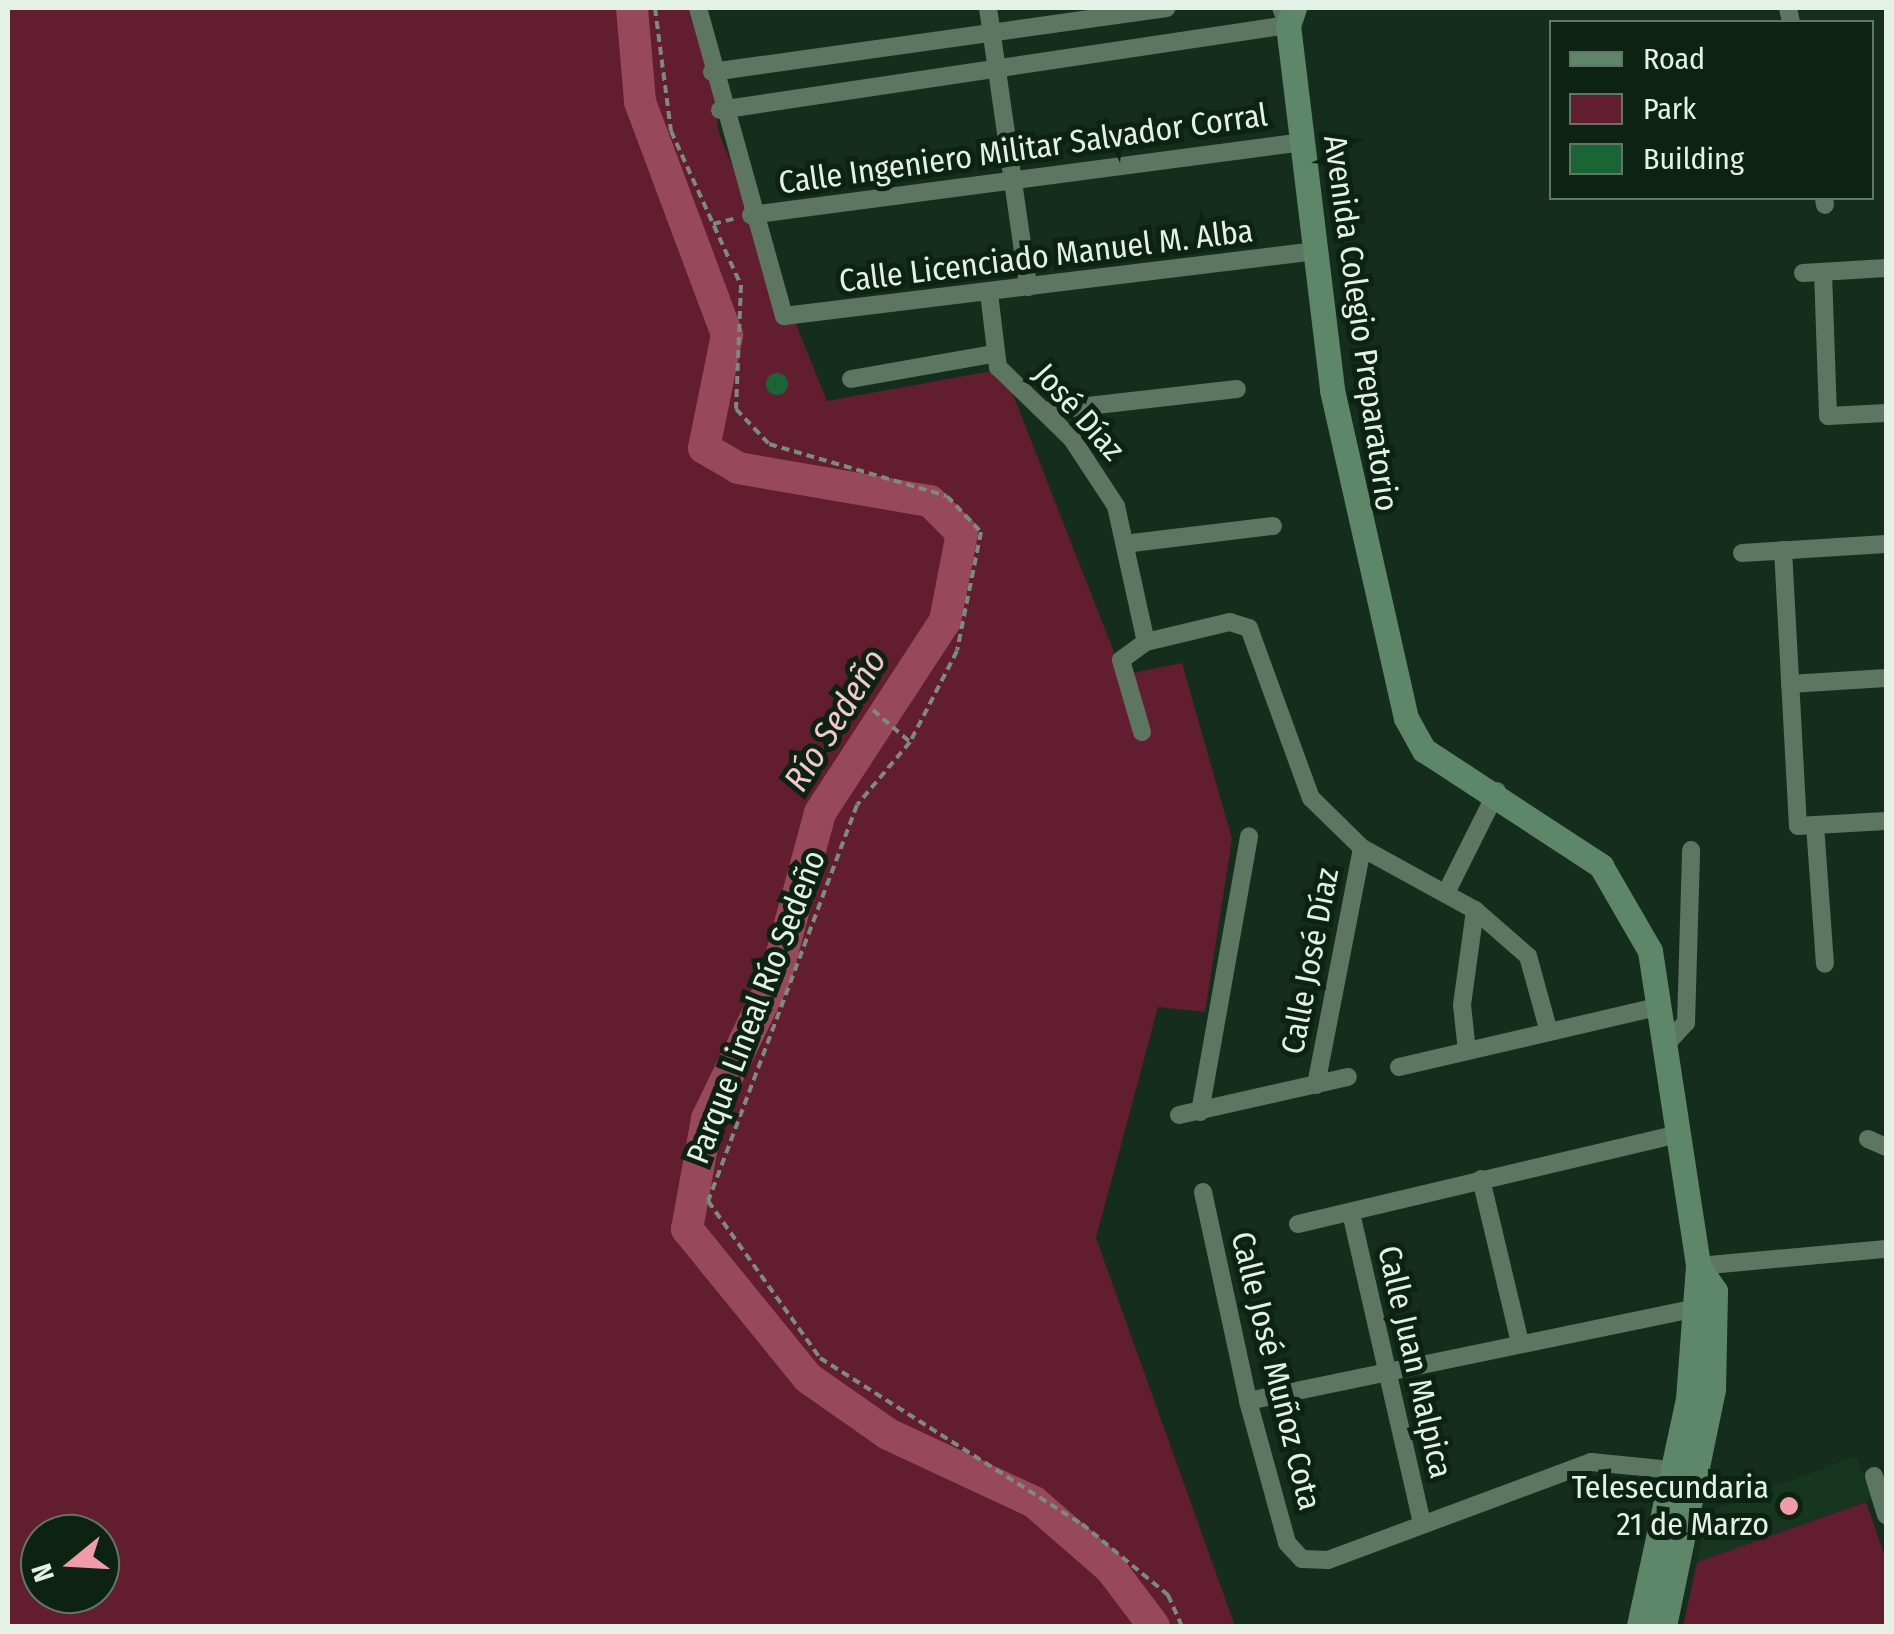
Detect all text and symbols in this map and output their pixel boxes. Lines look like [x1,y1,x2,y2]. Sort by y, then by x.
legend [1549,20,1874,200]
text: Road [1643,41,1705,77]
text: Park [1643,91,1696,127]
street label: Calle Ingeniero Militar Salvador Corral [776,96,1270,202]
street label: Avenida Colegio Preparatorio [1316,132,1406,514]
text: Building [1643,141,1744,177]
street label: Calle Licenciado Manuel M. Alba [837,212,1255,300]
street label: José Díaz [1025,355,1133,469]
water label: Río Sedeño [775,641,895,799]
street label: Parque Lineal Río Sedeño [679,845,833,1169]
street label: Calle José Díaz [1273,865,1347,1057]
street label: Calle José Muñoz Cota [1223,1228,1329,1514]
street label: Calle Juan Malpica [1370,1242,1460,1482]
place label: Telesecundaria 21 de Marzo [1572,1469,1769,1544]
marker: Telesecundaria 21 de Marzo [1778,1495,1800,1517]
north arrow [20,1514,120,1614]
text: N [25,1560,61,1586]

